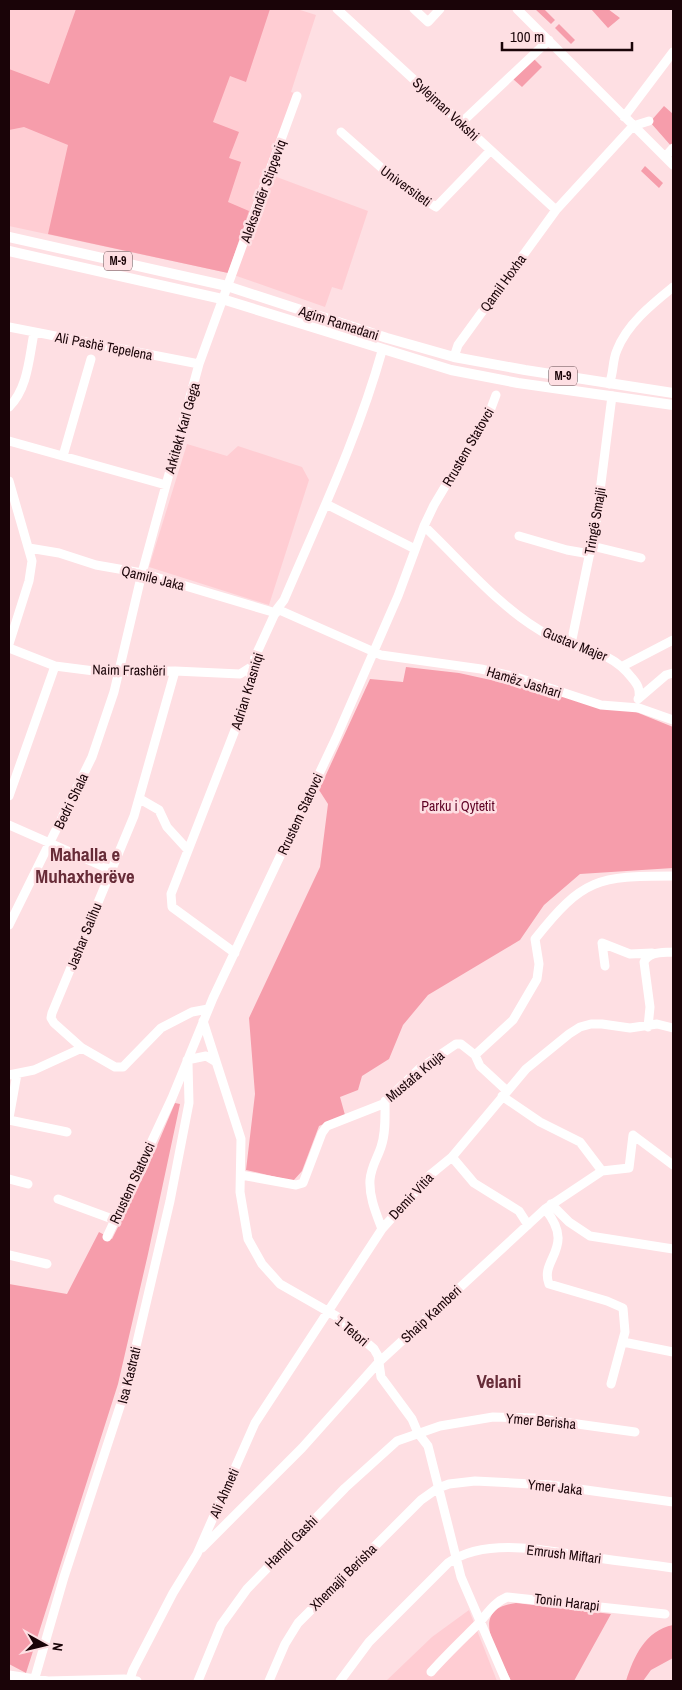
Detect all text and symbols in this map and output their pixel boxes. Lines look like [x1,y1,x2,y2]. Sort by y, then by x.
scale bar [502,20,632,52]
text: 100 m [510,26,544,47]
street label: Sylejman Vokshi [409,73,483,145]
street label: Aleksandër Stipçeviq [236,137,290,246]
street label: Universiteti [377,161,435,211]
street label: Qamil Hoxha [476,250,530,315]
road number: M-9 [104,252,132,270]
street label: Agim Ramadani [296,301,381,344]
street label: Ali Pashë Tepelena [53,328,155,364]
road number: M-9 [549,366,577,386]
street label: Arkitekt Karl Gega [160,380,204,477]
street label: Rrustem Statovci [438,404,498,490]
street label: Tringë Smajli [580,486,610,556]
street label: Qamile Jaka [120,561,187,595]
street label: Gustav Majer [540,623,610,665]
street label: Adrian Krasniqi [226,650,267,733]
street label: Naim Frashëri [92,660,166,680]
street label: Hamëz Jashari [484,662,564,702]
street label: Bedri Shala [50,770,93,832]
street label: Rrustem Statovci [273,770,327,858]
park label: Parku i Qytetit [421,797,495,815]
district label: Mahalla e Muhaxherëve [35,841,135,889]
street label: Jashar Salihu [63,900,105,972]
street label: Mustafa Kruja [382,1046,448,1106]
street label: Rrustem Statovci [105,1139,159,1227]
street label: Demir Vitia [385,1168,438,1223]
street label: Shaip Kamberi [397,1281,465,1347]
street label: 1 Tetori [332,1312,372,1350]
street label: Isa Kastrati [113,1345,145,1405]
district label: Velani [477,1368,521,1394]
street label: Ymer Berisha [505,1409,577,1433]
street label: Ali Ahmeti [205,1465,243,1521]
street label: Ymer Jaka [527,1475,584,1499]
street label: Hamdi Gashi [261,1512,321,1572]
street label: Xhemajli Berisha [306,1539,381,1614]
street label: Emrush Miftari [526,1540,602,1568]
street label: Tonin Harapi [533,1589,601,1615]
north arrow [20,1620,70,1670]
text: N [48,1641,67,1652]

